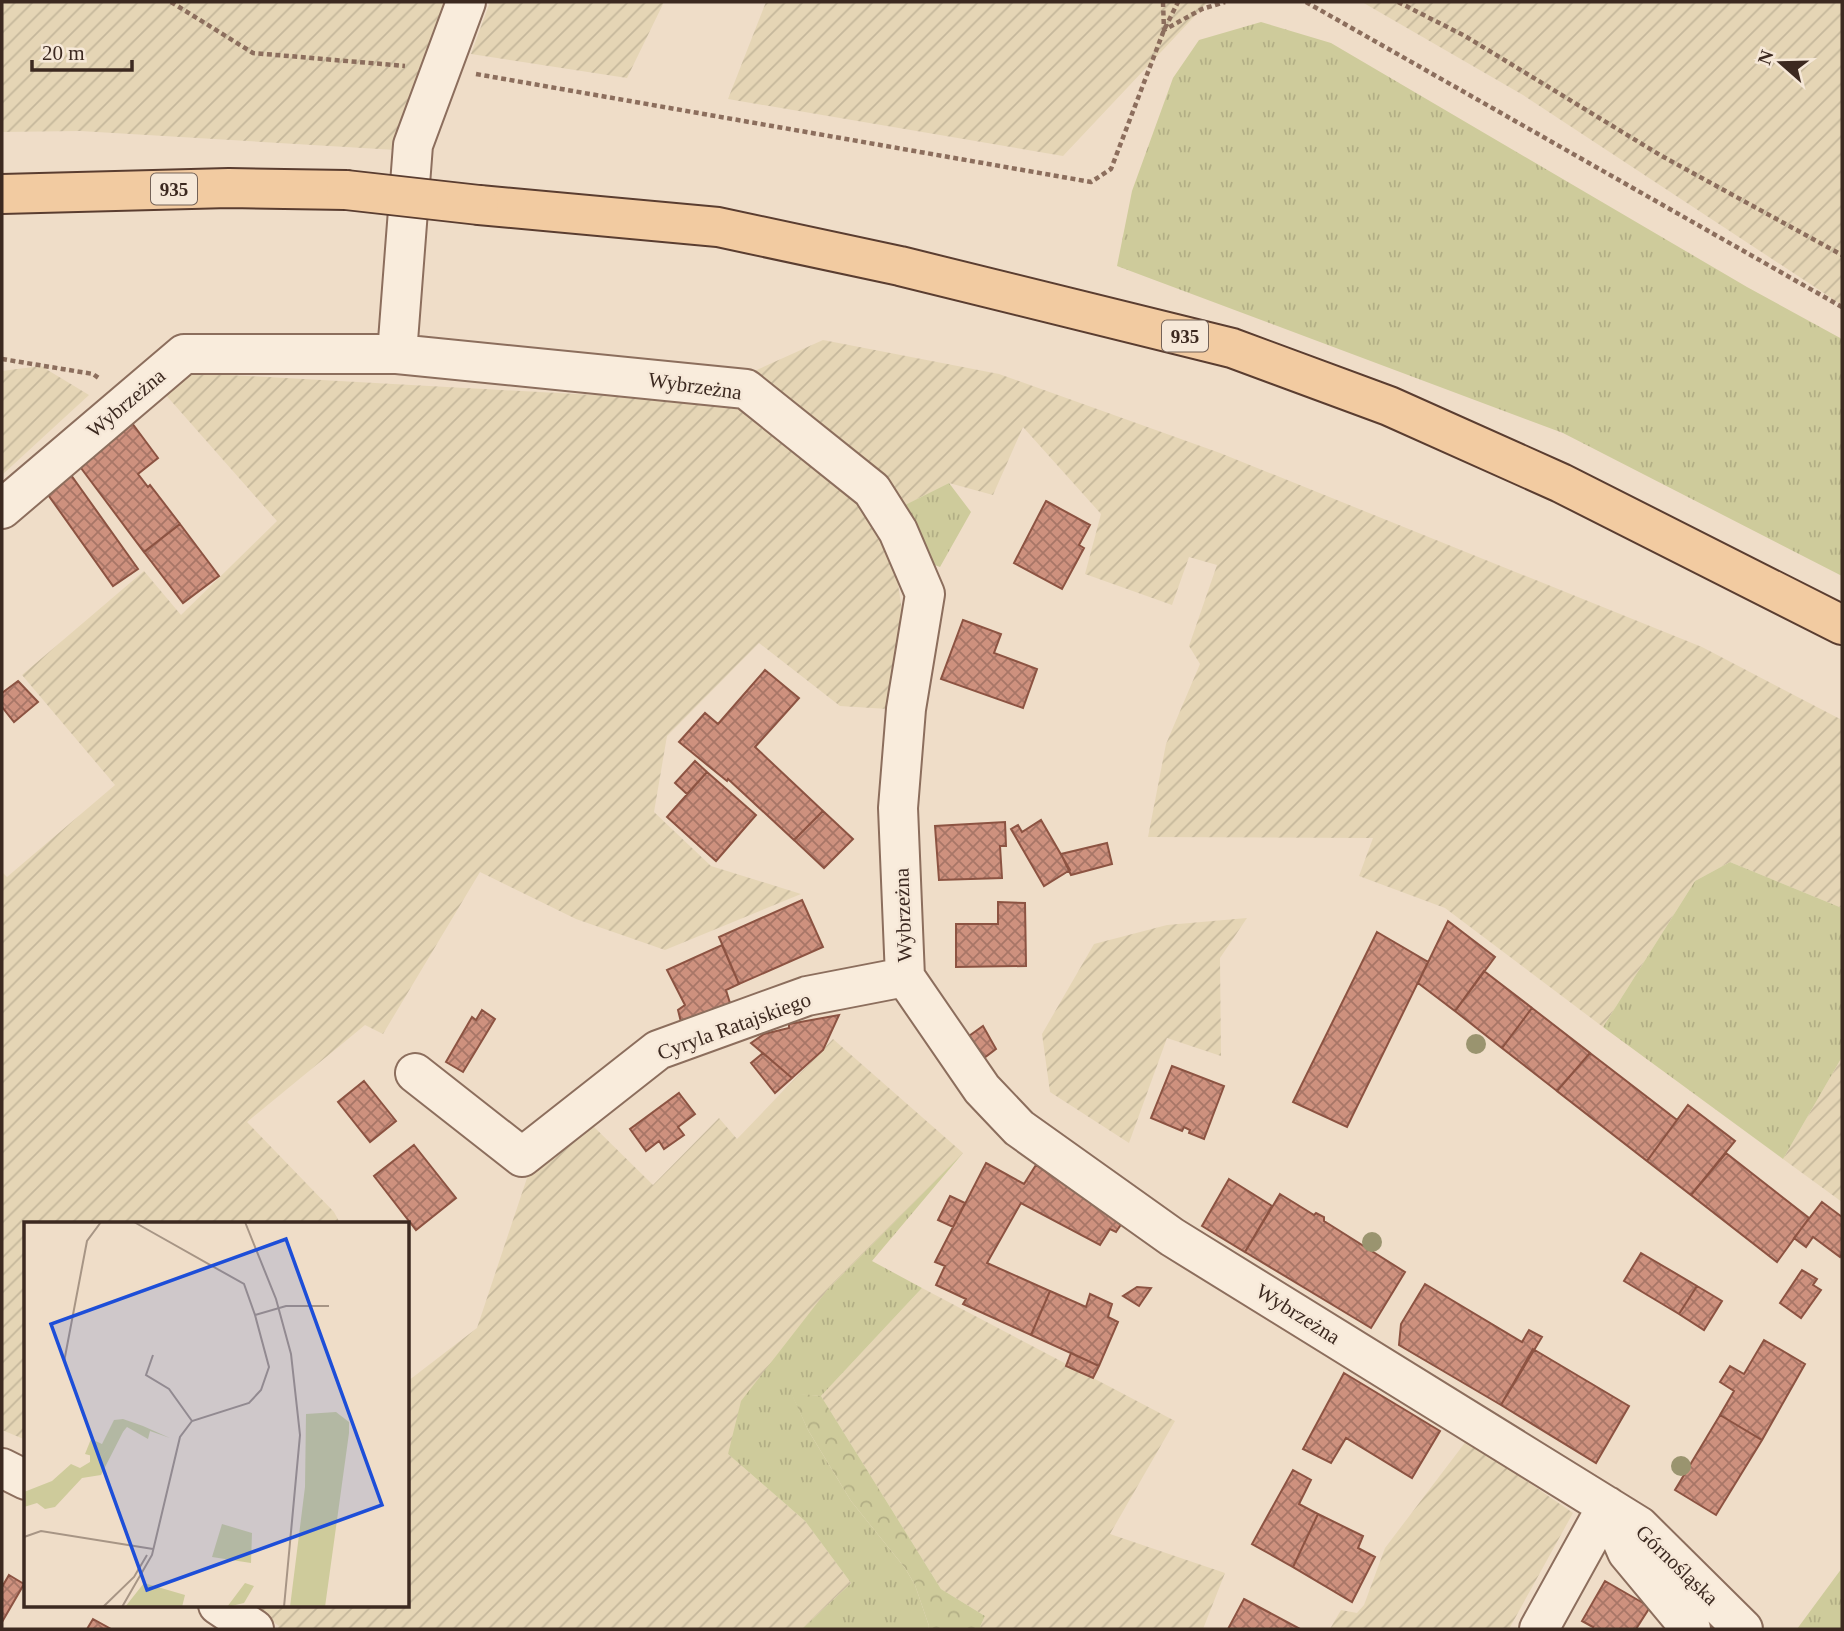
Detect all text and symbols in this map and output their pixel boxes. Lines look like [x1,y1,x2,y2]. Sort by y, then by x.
scale bar [32,28,131,72]
north arrow [1746,28,1816,98]
text: 20 m [42,41,85,65]
text: N [1753,47,1778,67]
road number: 935 [151,174,197,204]
road number: 935 [1162,320,1208,352]
street label: Wybrzeżna [82,363,170,443]
street label: Wybrzeżna [647,368,744,405]
street label: Wybrzeżna [889,867,917,963]
street label: Cyryla Ratajskiego [654,987,814,1065]
inset map [24,1222,410,1606]
street label: Wybrzeżna [1252,1279,1345,1350]
street label: Górnośląska [1631,1520,1724,1611]

